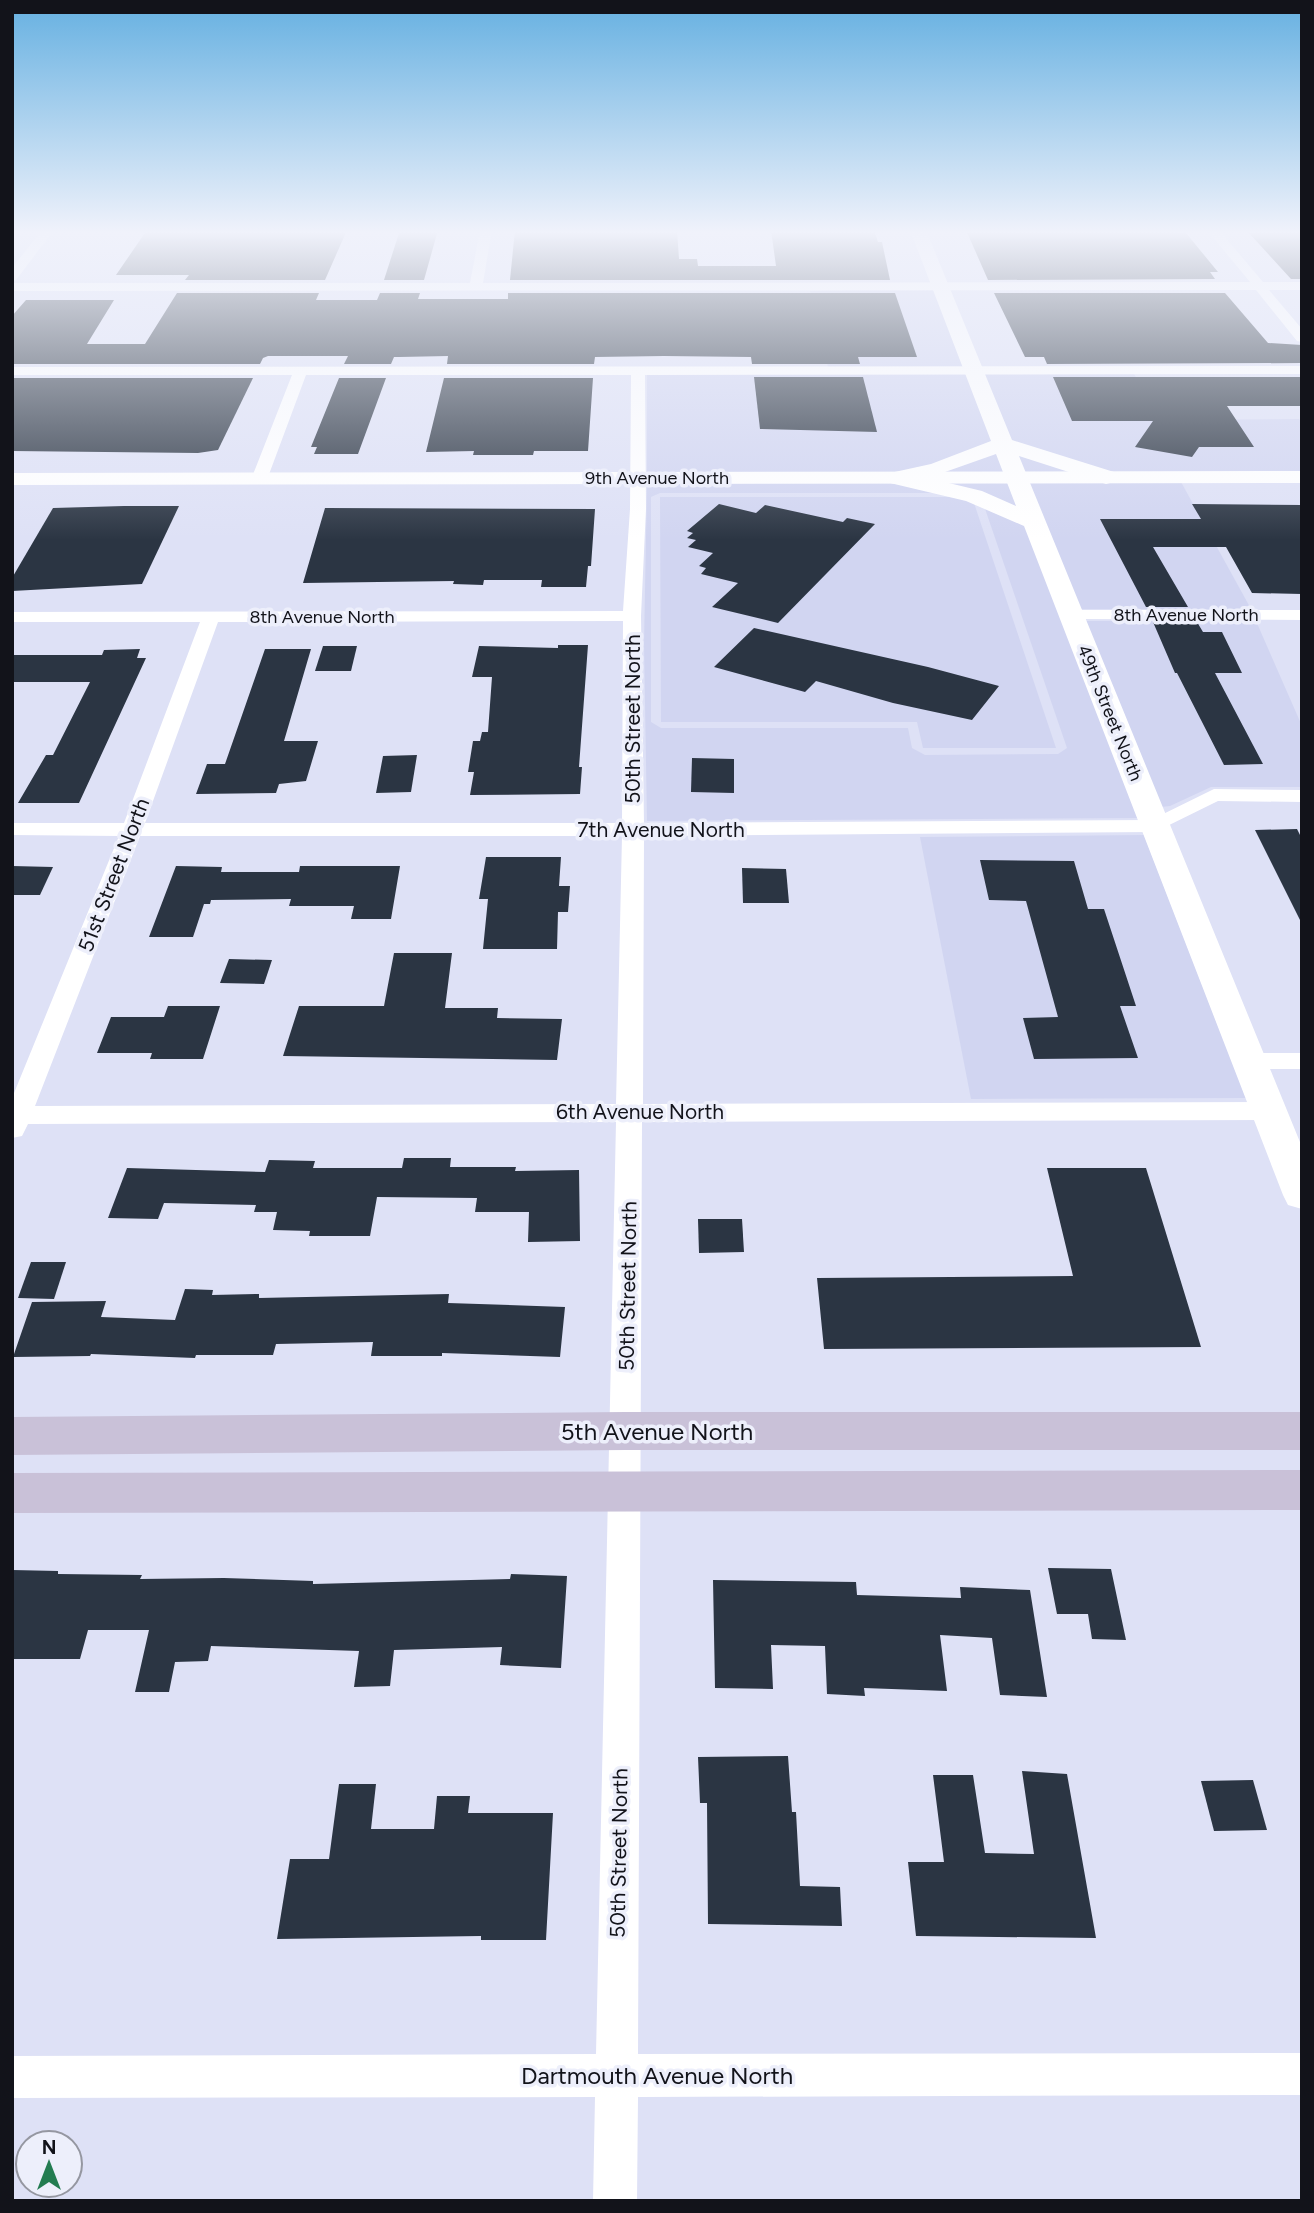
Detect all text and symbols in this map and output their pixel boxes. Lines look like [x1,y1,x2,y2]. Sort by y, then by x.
street label: 9th Avenue North [585,467,729,489]
street label: 8th Avenue North [1114,604,1258,626]
street label: 8th Avenue North [250,606,394,628]
street label: 50th Street North [620,634,645,804]
street label: 49th Street North [1073,642,1147,784]
street label: 51st Street North [73,794,154,955]
street label: 7th Avenue North [577,817,745,842]
street label: 6th Avenue North [556,1099,724,1124]
street label: 50th Street North [614,1201,641,1371]
street label: 5th Avenue North [561,1417,753,1446]
street label: 50th Street North [605,1768,632,1938]
street label: Dartmouth Avenue North [521,2061,793,2090]
north arrow [14,2129,84,2199]
text: N [42,2136,56,2159]

